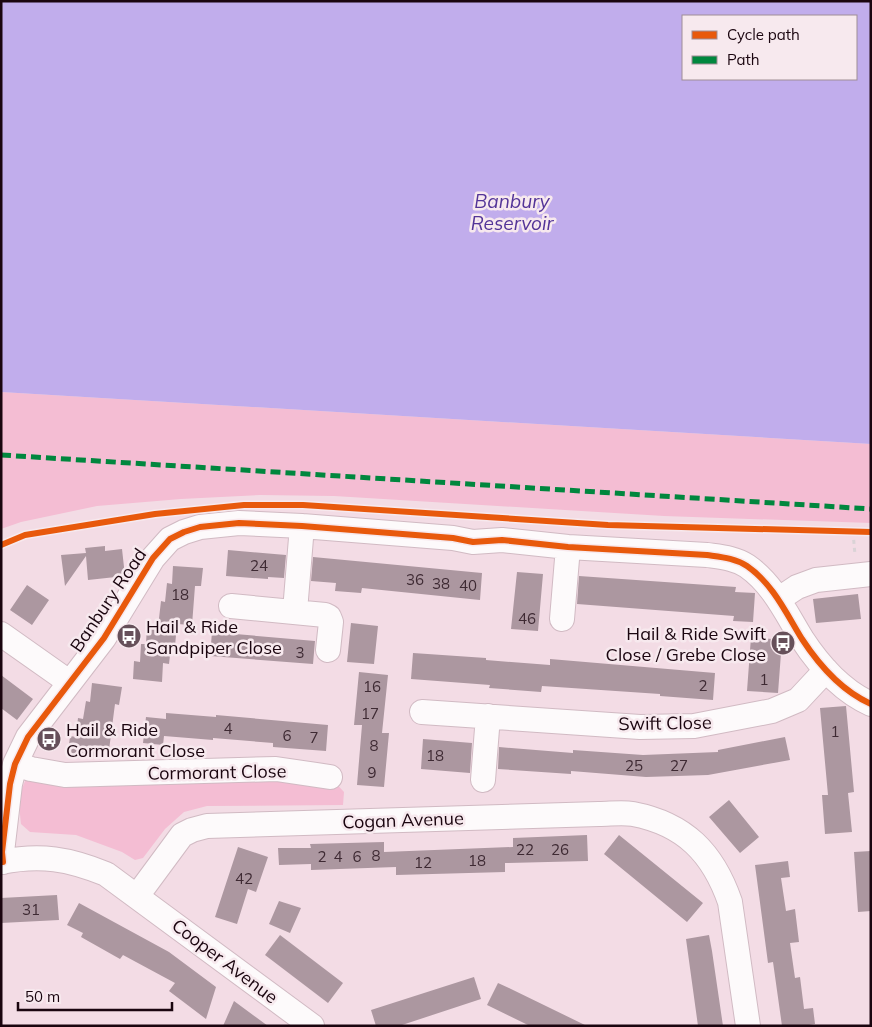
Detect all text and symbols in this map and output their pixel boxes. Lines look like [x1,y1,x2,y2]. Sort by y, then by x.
legend [682,15,857,80]
text: Cycle path [727,25,800,44]
text: Path [727,50,759,69]
water label: Banbury Reservoir [471,189,554,235]
street label: Banbury Road [65,544,151,656]
house number: 24 [250,556,268,575]
house number: 36 [406,570,424,589]
house number: 38 [432,574,450,593]
house number: 40 [459,576,477,595]
house number: 18 [171,585,189,604]
house number: 46 [518,609,536,628]
place label: Hail & Ride Sandpiper Close [146,615,282,659]
place label: Hail & Ride Swift Close / Grebe Close [606,622,766,666]
bus stop icon: Hail & Ride Sandpiper Close [116,623,142,649]
bus stop icon: Hail & Ride Swift Close / Grebe Close [770,630,796,656]
house number: 3 [295,643,305,662]
house number: 1 [759,670,769,689]
house number: 2 [698,676,708,695]
house number: 16 [363,677,381,696]
house number: 17 [361,704,379,723]
street label: Swift Close [618,711,712,735]
place label: Hail & Ride Cormorant Close [66,718,205,762]
house number: 4 [223,719,233,738]
house number: 1 [830,722,840,741]
bus stop icon: Hail & Ride Cormorant Close [36,726,62,752]
house number: 6 [282,726,292,745]
house number: 7 [309,728,319,747]
house number: 8 [369,736,379,755]
house number: 18 [426,746,444,765]
house number: 25 [625,756,643,775]
house number: 27 [670,756,688,775]
street label: Cormorant Close [147,759,287,785]
house number: 9 [367,763,377,782]
street label: Cogan Avenue [342,806,464,834]
house number: 22 [516,840,534,859]
house number: 26 [551,840,569,859]
house number: 8 [371,846,381,865]
house number: 2 [317,847,327,866]
house number: 4 [333,847,343,866]
house number: 6 [352,847,362,866]
house number: 18 [468,851,486,870]
house number: 12 [414,853,432,872]
house number: 42 [235,869,253,888]
house number: 31 [22,900,40,919]
street label: Cooper Avenue [167,914,283,1008]
scale bar [18,980,171,1012]
text: 50 m [25,987,60,1006]

